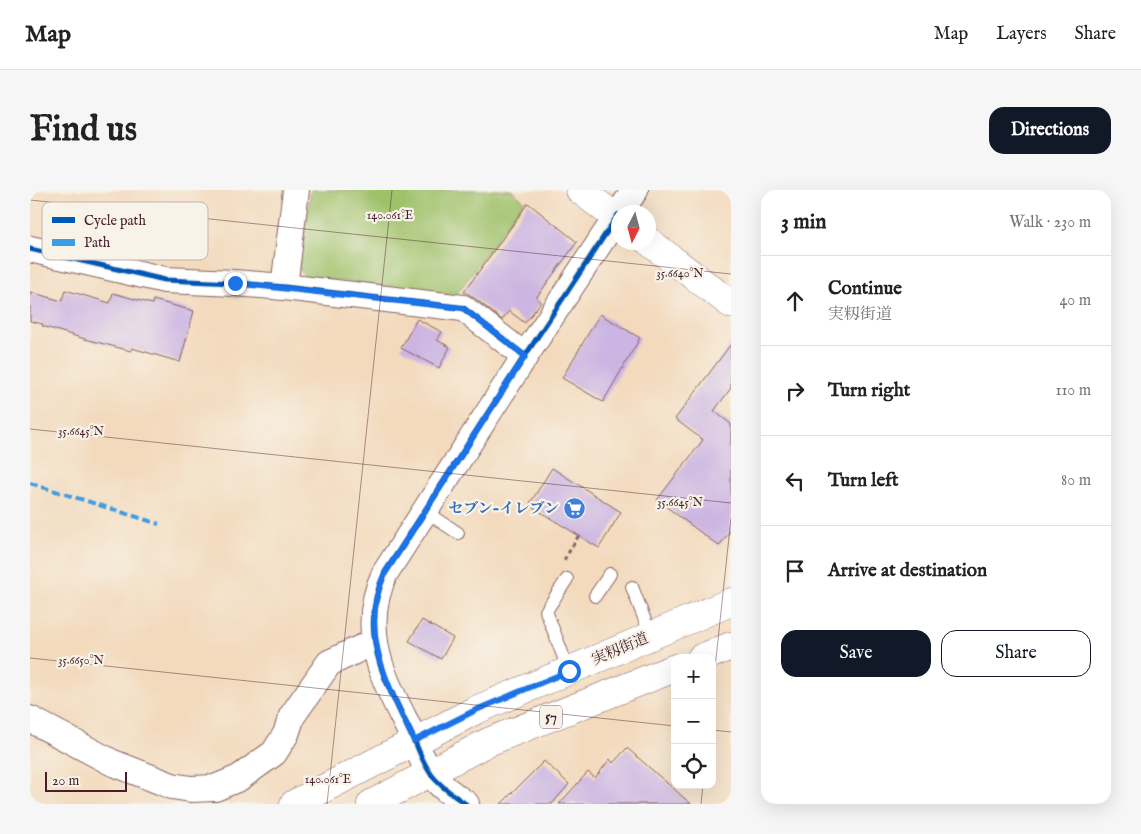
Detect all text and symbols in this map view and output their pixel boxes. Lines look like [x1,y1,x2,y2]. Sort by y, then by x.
text: Map [25,19,71,50]
text: Map [934,23,968,46]
text: Layers [996,23,1047,46]
text: Share [1075,23,1116,46]
button: Directions [989,107,1111,154]
text: Find us [30,108,137,153]
legend [42,202,208,260]
north arrow [611,205,656,250]
text: 140.061°E [367,208,413,223]
text: 3 min [781,209,826,236]
text: Cycle path [84,212,146,230]
text: Walk · 230 m [1009,213,1091,233]
text: Path [84,234,111,252]
text: 35.6640°N [656,266,704,281]
route end [224,272,247,295]
text: Continue [828,277,902,301]
icon: ahead [781,287,809,315]
text: 40 m [1059,291,1091,311]
text: 実籾街道 [828,305,892,325]
icon: right [781,377,809,405]
text: Turn right [828,379,910,403]
text: 110 m [1055,381,1091,401]
text: 35.6645°N [58,424,105,439]
icon: left [781,467,809,495]
text: Turn left [828,469,899,493]
text: 80 m [1061,471,1091,491]
text: 35.6645°N [657,495,704,510]
supermarket icon: セブン-イレブン [563,496,587,520]
place label: セブン-イレブン [448,499,559,518]
icon: arrive [781,557,809,585]
text: Arrive at destination [828,559,987,583]
street label: 実籾街道 [589,629,651,669]
button: Save [781,630,931,677]
button: Share [941,630,1091,677]
text: 35.6650°N [58,653,105,668]
map controls [671,654,716,789]
button: + [671,654,716,699]
route start [558,660,581,683]
button: − [671,699,716,744]
road number: 57 [540,706,562,728]
button: locate [671,744,716,789]
scale bar [45,769,128,792]
text: 20 m [52,772,79,790]
text: 140.061°E [305,772,351,787]

